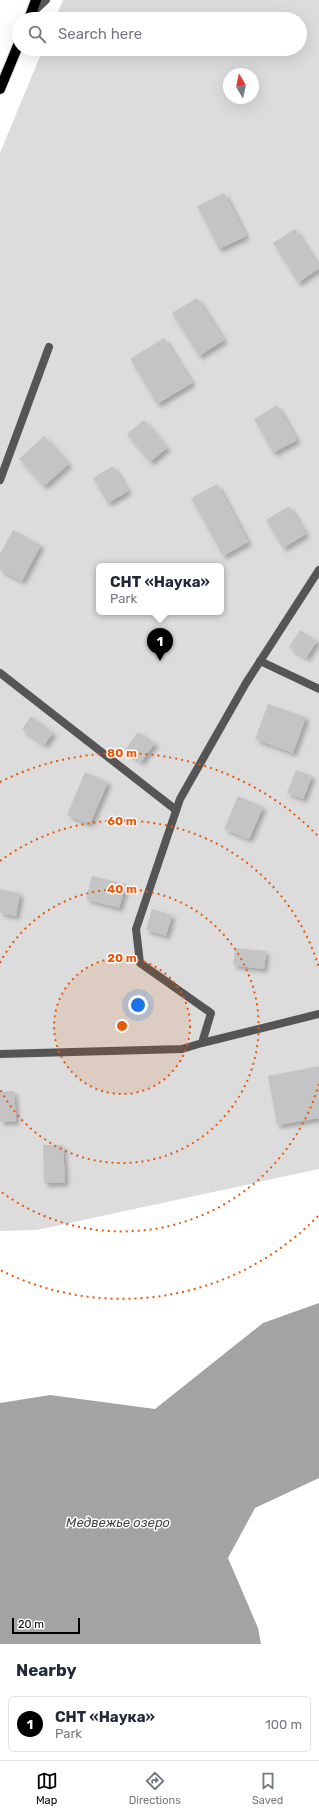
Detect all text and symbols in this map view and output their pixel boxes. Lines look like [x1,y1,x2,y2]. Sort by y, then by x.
search box [12,12,307,56]
icon: search [26,23,48,45]
text: Search here [58,25,142,43]
north arrow [223,68,259,104]
popup [96,563,224,615]
text: СНТ «Наука» [110,573,210,591]
text: Park [110,591,137,606]
pin: 1 [147,628,173,661]
text: 80 m [107,746,137,760]
text: 60 m [107,814,137,828]
text: 40 m [107,882,137,896]
text: 20 m [107,951,137,965]
your location [128,995,148,1015]
centre of rings [115,1019,129,1033]
water label: Медвежье озеро [66,1515,170,1530]
scale bar [12,1616,80,1635]
text: 20 m [18,1618,44,1631]
text: Nearby [16,1660,77,1680]
text: СНТ «Наука» [55,1708,155,1726]
text: 1 [27,1717,33,1732]
text: 100 m [265,1717,302,1732]
text: Park [55,1726,82,1741]
tab: Map [36,1770,58,1807]
tab: Directions [129,1770,181,1807]
tab: Saved [252,1770,283,1807]

